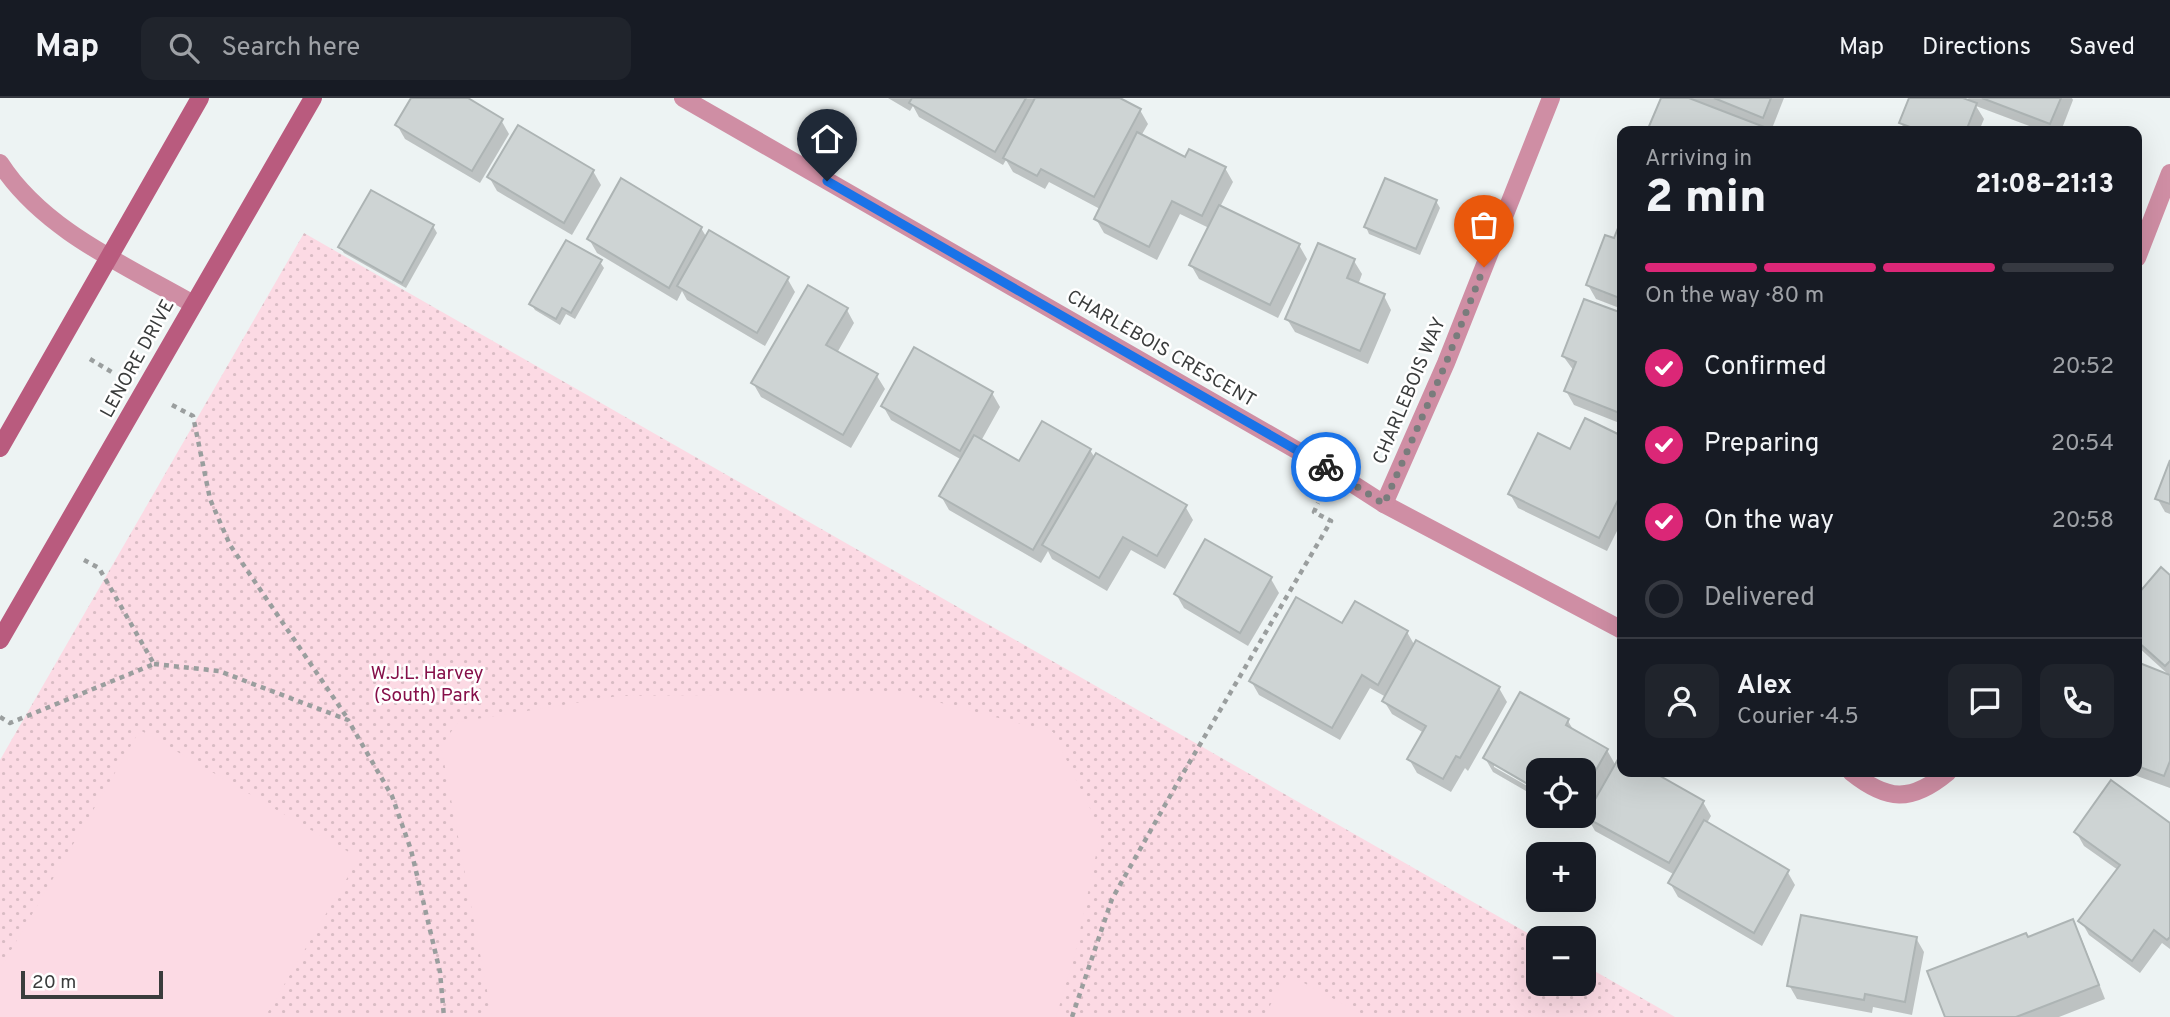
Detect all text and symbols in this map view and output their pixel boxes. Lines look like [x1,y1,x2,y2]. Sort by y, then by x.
search box [141,17,631,80]
text: Map [35,27,99,69]
icon: search [165,29,203,67]
text: Search here [221,32,360,65]
text: Map [1839,33,1884,63]
text: Directions [1922,33,2031,63]
text: Saved [2069,33,2135,63]
pin [797,109,857,181]
icon: home [808,120,846,158]
text: Arriving in [1645,145,1752,174]
text: 21:08–21:13 [1975,169,2114,202]
text: 2 min [1645,170,1767,229]
pin [1454,195,1514,267]
icon: bag [1465,206,1503,244]
text: On the way · 80 m [1645,282,1824,311]
street label: CHARLEBOIS CRESCENT [1062,285,1260,413]
street label: LENORE DRIVE [96,296,180,422]
street label: CHARLEBOIS WAY [1368,314,1452,468]
icon: check [1645,349,1683,387]
text: Confirmed [1704,351,1827,384]
text: 20:52 [2052,353,2114,382]
icon: check [1645,426,1683,464]
text: Preparing [1704,428,1819,461]
text: 20:54 [2051,430,2114,459]
courier [1291,432,1361,502]
icon: bike [1307,448,1345,486]
icon: check [1645,503,1683,541]
text: On the way [1704,505,1834,538]
text: 20:58 [2052,507,2114,536]
text: Delivered [1704,582,1815,615]
park label: W.J.L. Harvey (South) Park [370,662,484,708]
button: person [1645,664,1719,738]
button: chat [1948,664,2022,738]
button: phone [2040,664,2114,738]
text: Alex [1737,670,1792,703]
text: Courier · 4.5 [1737,703,1859,732]
map controls [1526,758,1596,996]
button: locate [1526,758,1596,828]
button: + [1526,842,1596,912]
button: − [1526,926,1596,996]
scale bar [21,968,163,1000]
text: 20 m [32,971,76,995]

